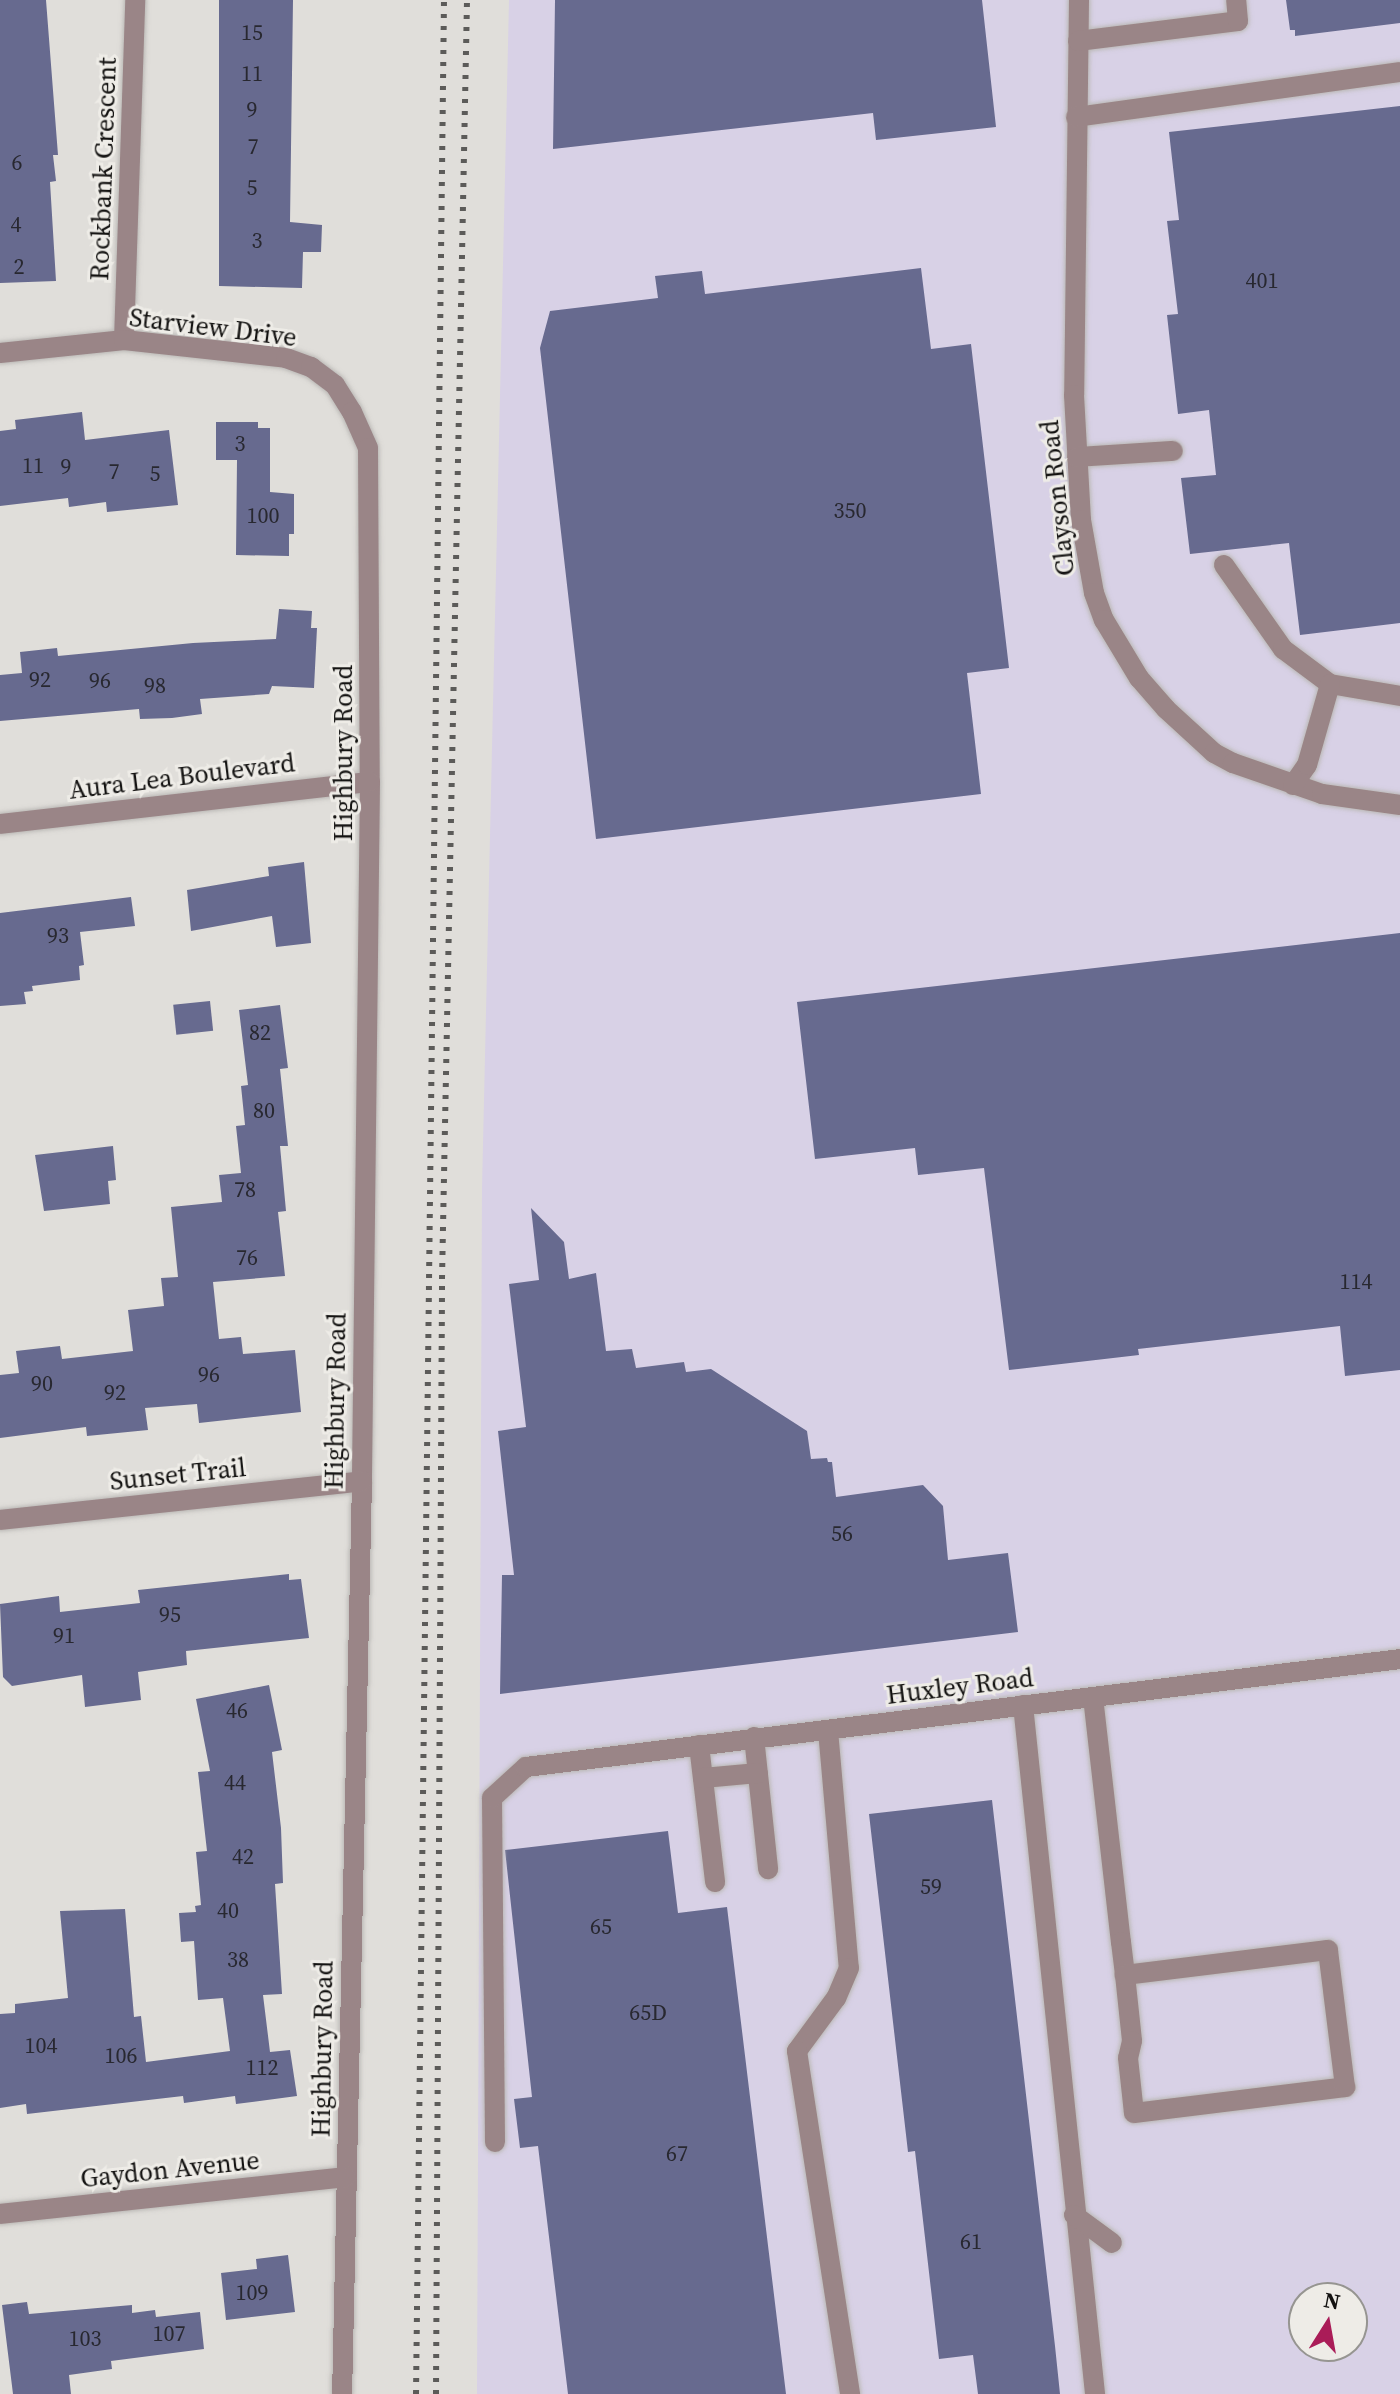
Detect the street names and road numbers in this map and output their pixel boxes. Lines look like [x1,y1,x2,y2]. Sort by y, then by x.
street label: Rockbank Crescent [85,57,123,281]
street label: Starview Drive [128,302,298,354]
street label: Clayson Road [1034,419,1082,577]
street label: Highbury Road [328,665,360,841]
street label: Aura Lea Boulevard [67,748,297,806]
street label: Highbury Road [319,1312,353,1490]
street label: Sunset Trail [108,1452,248,1498]
street label: Huxley Road [885,1663,1035,1711]
street label: Highbury Road [306,1960,340,2138]
street label: Gaydon Avenue [79,2145,261,2195]

